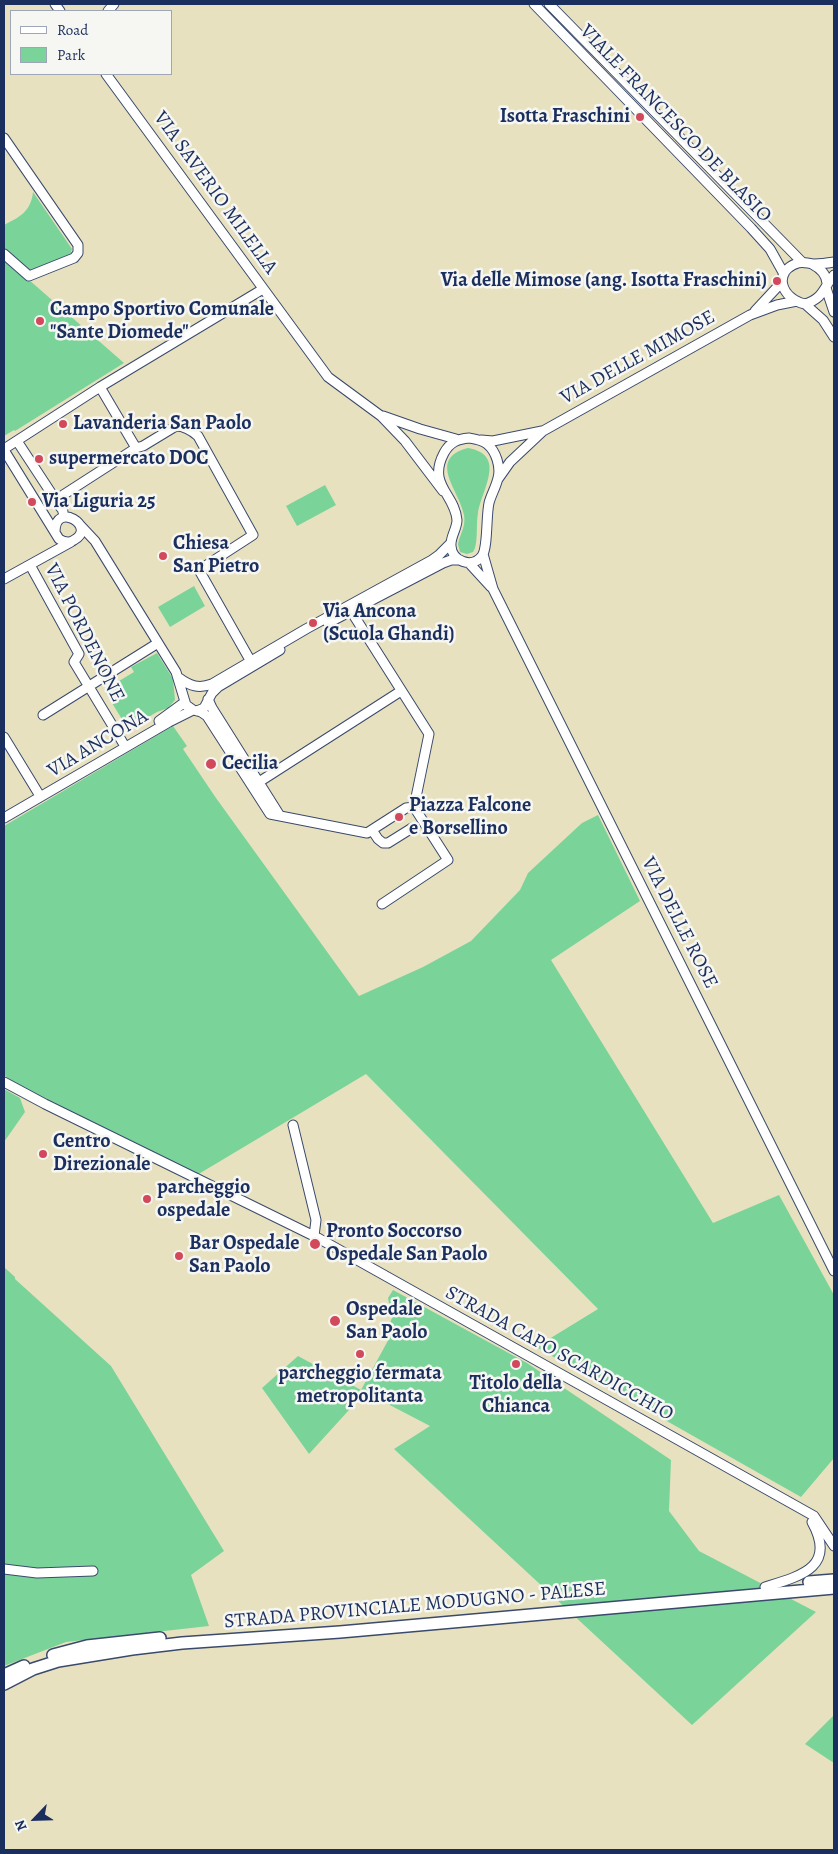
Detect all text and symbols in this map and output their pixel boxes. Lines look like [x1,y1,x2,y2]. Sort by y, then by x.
legend [10,10,172,75]
text: Road [57,20,88,40]
street label: VIALE FRANCESCO DE BLASIO [574,20,776,228]
text: Park [57,45,85,65]
place label: Isotta Fraschini [500,105,630,129]
street label: VIA SAVERIO MILELLA [148,107,282,279]
marker: Isotta Fraschini [634,111,646,123]
place label: Via delle Mimose (ang. Isotta Fraschini) [441,269,767,293]
marker: Via delle Mimose (ang. Isotta Fraschini) [771,275,783,287]
place label: Campo Sportivo Comunale "Sante Diomede" [50,298,274,345]
street label: VIA DELLE MIMOSE [556,306,720,410]
marker: Campo Sportivo Comunale "Sante Diomede" [34,315,46,327]
place label: Lavanderia San Paolo [73,412,252,436]
marker: Lavanderia San Paolo [57,418,69,430]
place label: supermercato DOC [49,447,209,471]
marker: supermercato DOC [33,453,45,465]
place label: Via Liguria 25 [42,490,155,514]
marker: Via Liguria 25 [26,496,38,508]
place label: Chiesa San Pietro [173,532,259,579]
marker: Chiesa San Pietro [157,550,169,562]
street label: VIA PORDENONE [39,560,129,706]
place label: Via Ancona (Scuola Ghandi) [323,600,455,647]
marker: Via Ancona (Scuola Ghandi) [307,617,319,629]
street label: VIA ANCONA [43,705,153,783]
place label: Cecilia [222,752,278,776]
marker: Cecilia [204,757,218,771]
place label: Piazza Falcone e Borsellino [409,794,531,841]
marker: Piazza Falcone e Borsellino [393,811,405,823]
street label: VIA DELLE ROSE [636,853,722,993]
place label: Centro Direzionale [53,1130,151,1177]
marker: Centro Direzionale [37,1148,49,1160]
place label: parcheggio ospedale [157,1176,250,1223]
marker: parcheggio ospedale [141,1193,153,1205]
place label: Pronto Soccorso Ospedale San Paolo [326,1220,488,1267]
place label: Bar Ospedale San Paolo [189,1232,299,1279]
marker: Pronto Soccorso Ospedale San Paolo [308,1237,322,1251]
marker: Bar Ospedale San Paolo [173,1250,185,1262]
street label: STRADA CAPO SCARDICCHIO [441,1281,677,1427]
place label: Ospedale San Paolo [346,1298,428,1345]
marker: Ospedale San Paolo [328,1314,342,1328]
marker: parcheggio fermata metropolitanta [354,1348,366,1360]
marker: Titolo della Chianca [510,1358,522,1370]
place label: parcheggio fermata metropolitanta [278,1362,442,1409]
place label: Titolo della Chianca [469,1372,563,1419]
street label: STRADA PROVINCIALE MODUGNO - PALESE [223,1577,607,1635]
north arrow [10,1794,60,1844]
text: N [10,1817,32,1834]

